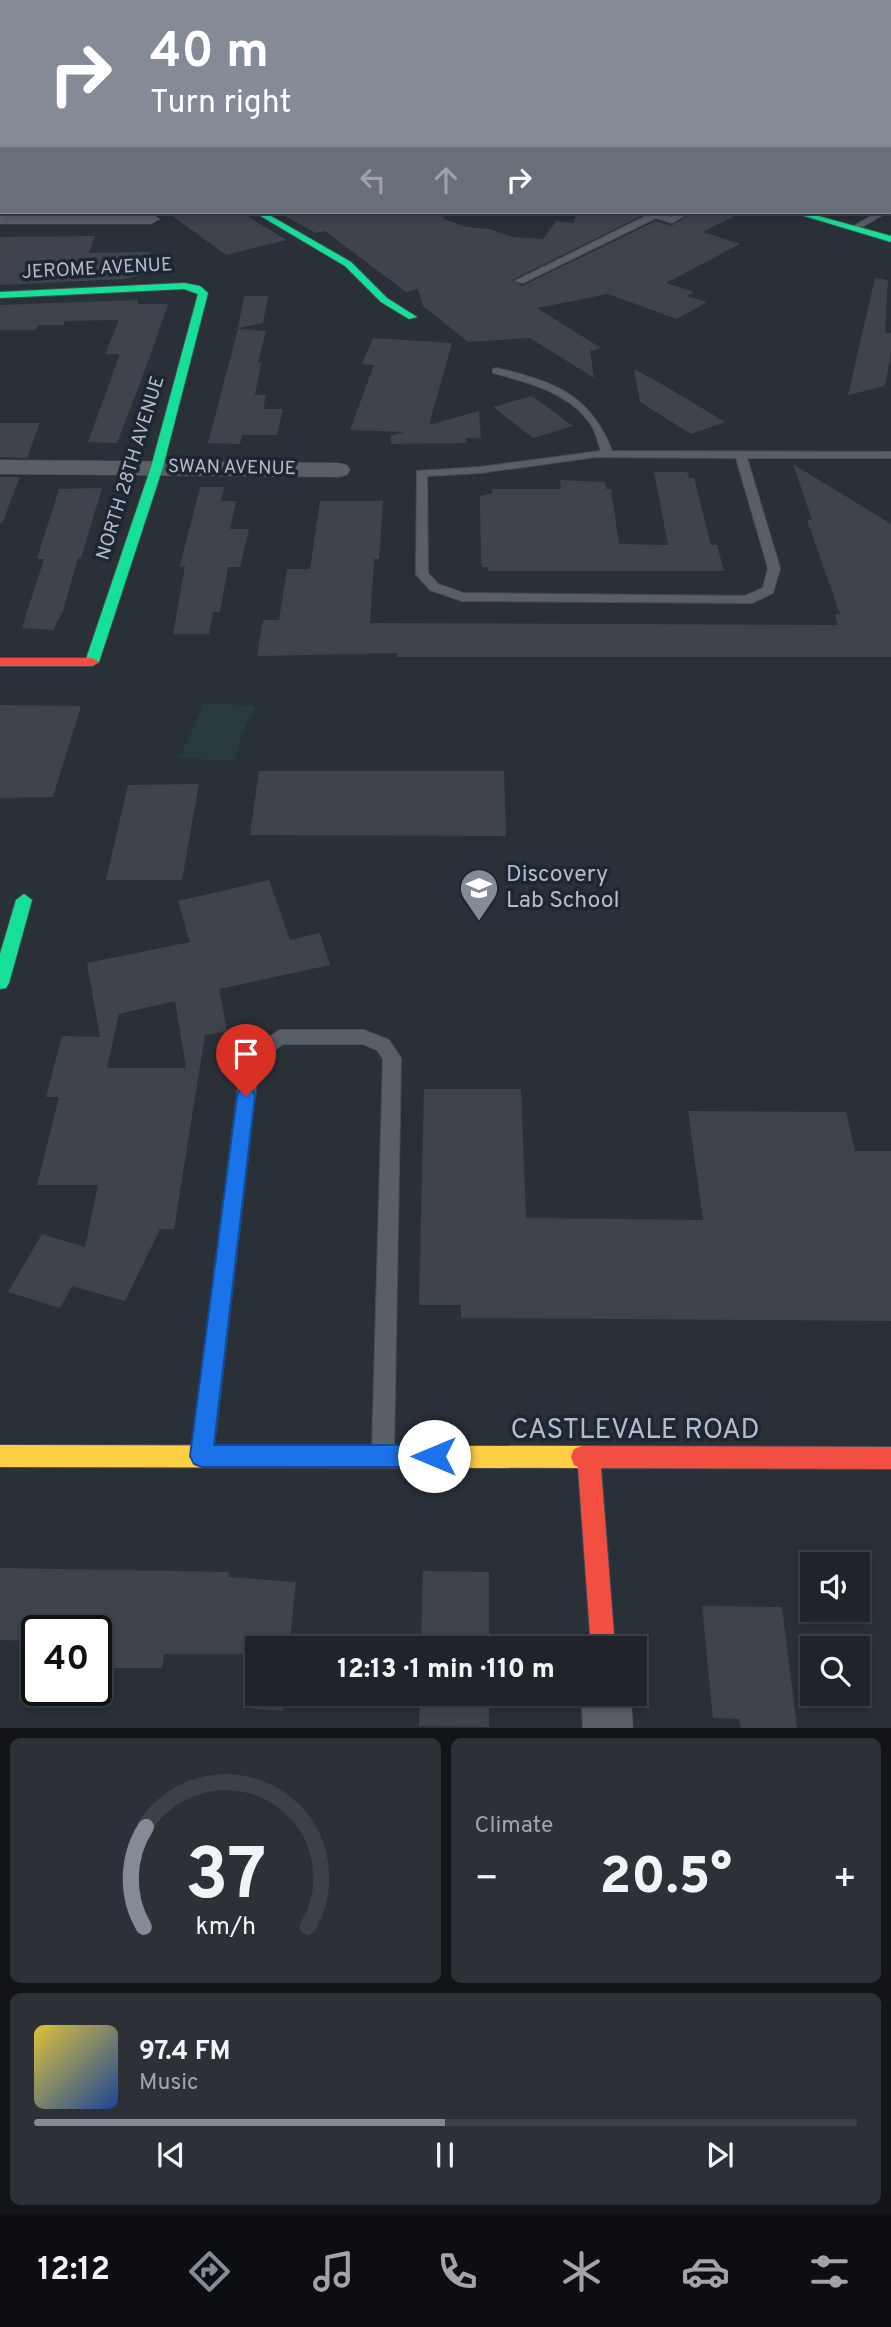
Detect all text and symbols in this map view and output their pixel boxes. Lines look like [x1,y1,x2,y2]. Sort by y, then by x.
text: 40 m [150,23,269,85]
icon: right [35,28,126,119]
text: Turn right [150,84,292,124]
icon: left [354,161,392,199]
icon: ahead [427,161,465,199]
icon: right [500,161,538,199]
street label: JEROME AVENUE [21,253,173,285]
street label: NORTH 28TH AVENUE [92,373,170,563]
street label: SWAN AVENUE [168,455,296,481]
place label: Discovery Lab School [506,861,620,916]
school or university icon: Discovery Lab School [458,867,500,922]
pin [216,1024,276,1096]
icon: arrive [227,1035,265,1073]
street label: CASTLEVALE ROAD [511,1413,760,1449]
position arrow [397,1419,471,1493]
map controls [800,1552,870,1706]
button: sound [800,1552,870,1622]
speed limit sign: 40 [21,1615,112,1706]
button: search [800,1636,870,1706]
text: 12:13 · 1 min · 110 m [337,1654,555,1687]
text: Climate [475,1812,553,1841]
text: 37 [184,1833,266,1925]
text: 20.5° [599,1846,732,1912]
text: − [475,1856,499,1905]
text: + [832,1856,857,1905]
text: km/h [195,1911,256,1943]
text: 97.4 FM [139,2036,231,2069]
text: Music [139,2069,199,2098]
icon: previous [152,2136,190,2174]
icon: pause [426,2136,464,2174]
icon: next [701,2136,739,2174]
icon: directions [185,2247,234,2296]
icon: music [309,2247,358,2296]
icon: phone [433,2247,482,2296]
icon: climate [557,2247,606,2296]
icon: car [681,2247,730,2296]
icon: filters [805,2247,854,2296]
text: 12:12 [37,2251,110,2291]

